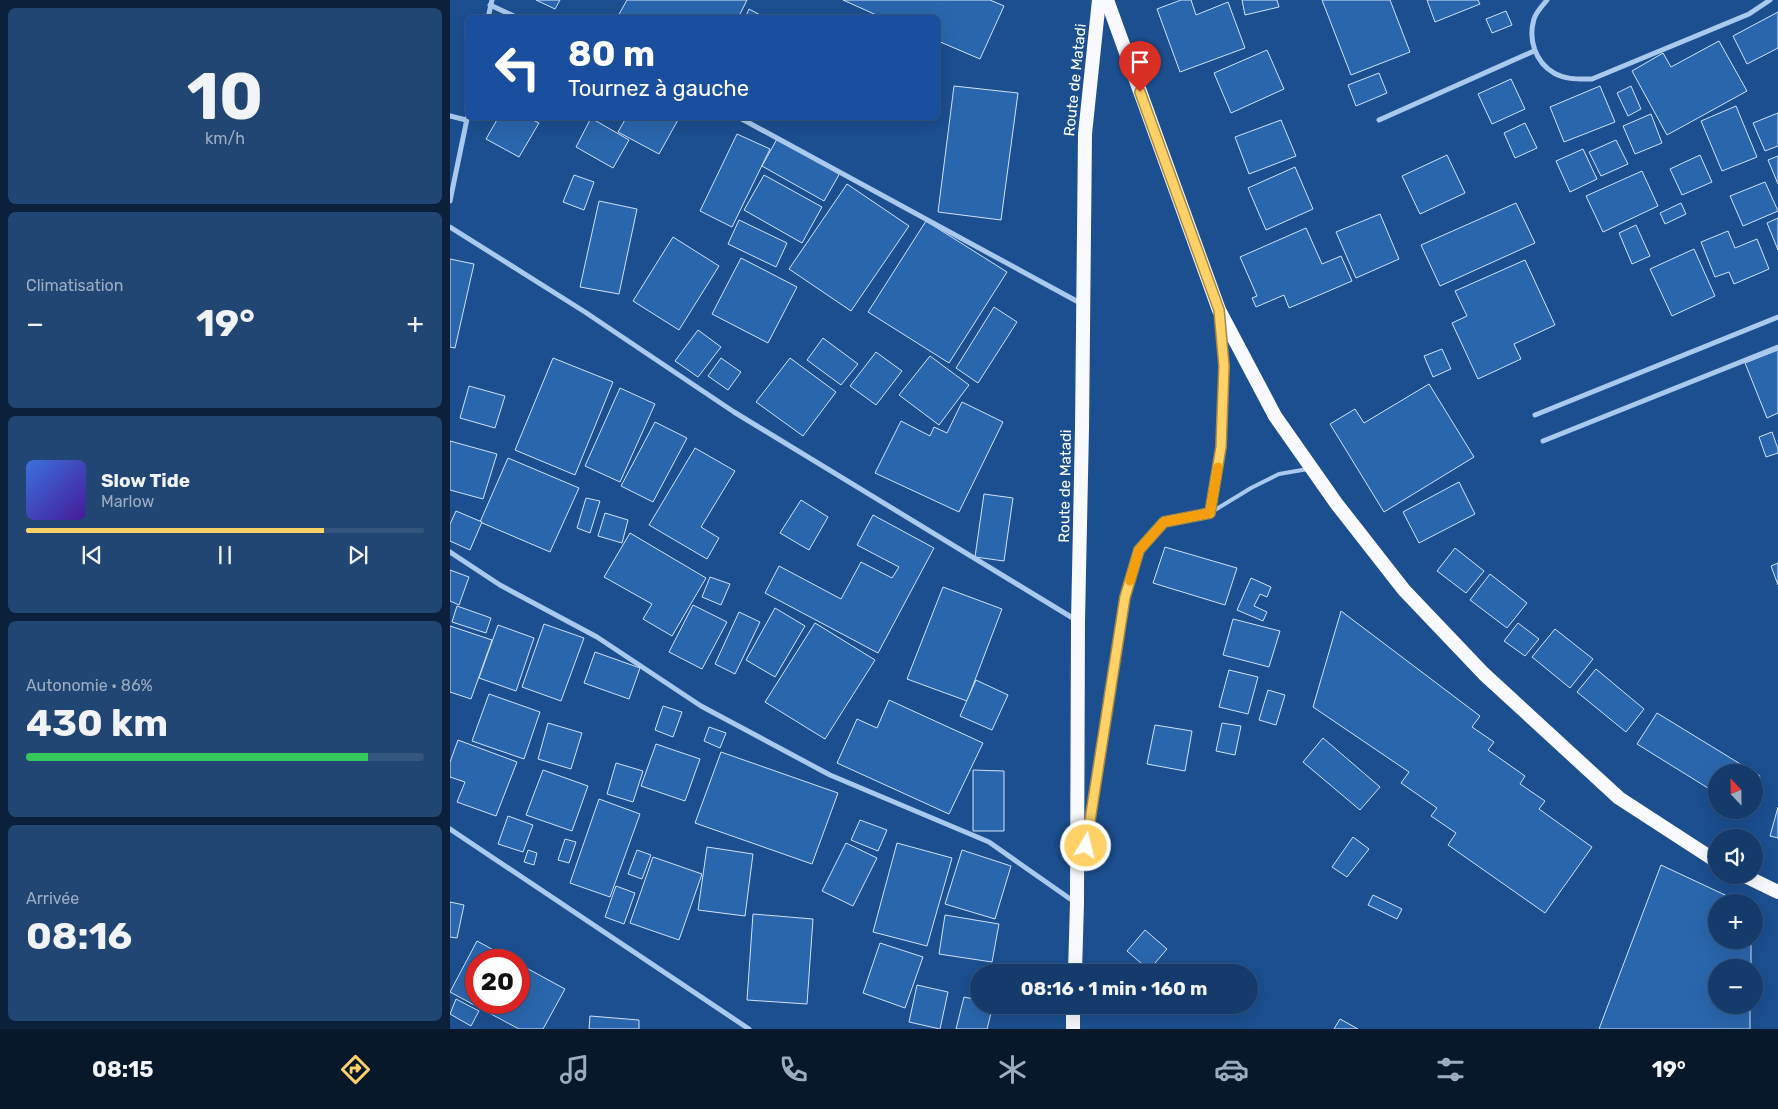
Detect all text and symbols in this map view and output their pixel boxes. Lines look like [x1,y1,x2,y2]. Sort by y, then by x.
street label: Route de Matadi [1060,23,1090,137]
text: 80 m [568,33,655,75]
icon: left [485,35,550,100]
pin [1119,41,1161,92]
icon: arrive [1126,48,1154,76]
text: 10 [187,58,263,135]
text: Tournez à gauche [568,75,749,102]
text: km/h [205,129,245,148]
text: Climatisation [26,276,123,295]
text: 19° [196,300,255,346]
text: − [26,307,44,340]
text: + [407,307,424,340]
street label: Route de Matadi [1055,429,1075,543]
text: Slow Tide [101,469,190,492]
text: Marlow [101,492,154,511]
icon: previous [78,541,106,569]
icon: pause [211,541,239,569]
icon: next [344,541,372,569]
text: Autonomie · 86% [26,676,153,695]
text: 430 km [26,700,168,746]
north arrow [1708,764,1762,819]
map controls [1708,764,1763,1014]
position arrow [1059,819,1111,871]
button: sound [1708,829,1763,884]
text: Arrivée [26,889,79,908]
button: + [1708,894,1763,949]
text: 08:16 [26,913,132,959]
speed limit sign: 20 [465,949,530,1014]
button: − [1708,959,1763,1014]
text: 08:16 · 1 min · 160 m [1021,977,1207,1000]
icon: directions [338,1052,373,1087]
icon: music [557,1052,592,1087]
icon: phone [776,1052,811,1087]
icon: climate [995,1052,1030,1087]
icon: car [1214,1052,1249,1087]
icon: filters [1433,1052,1468,1087]
text: 08:15 [92,1056,153,1083]
text: 19° [1652,1056,1686,1083]

